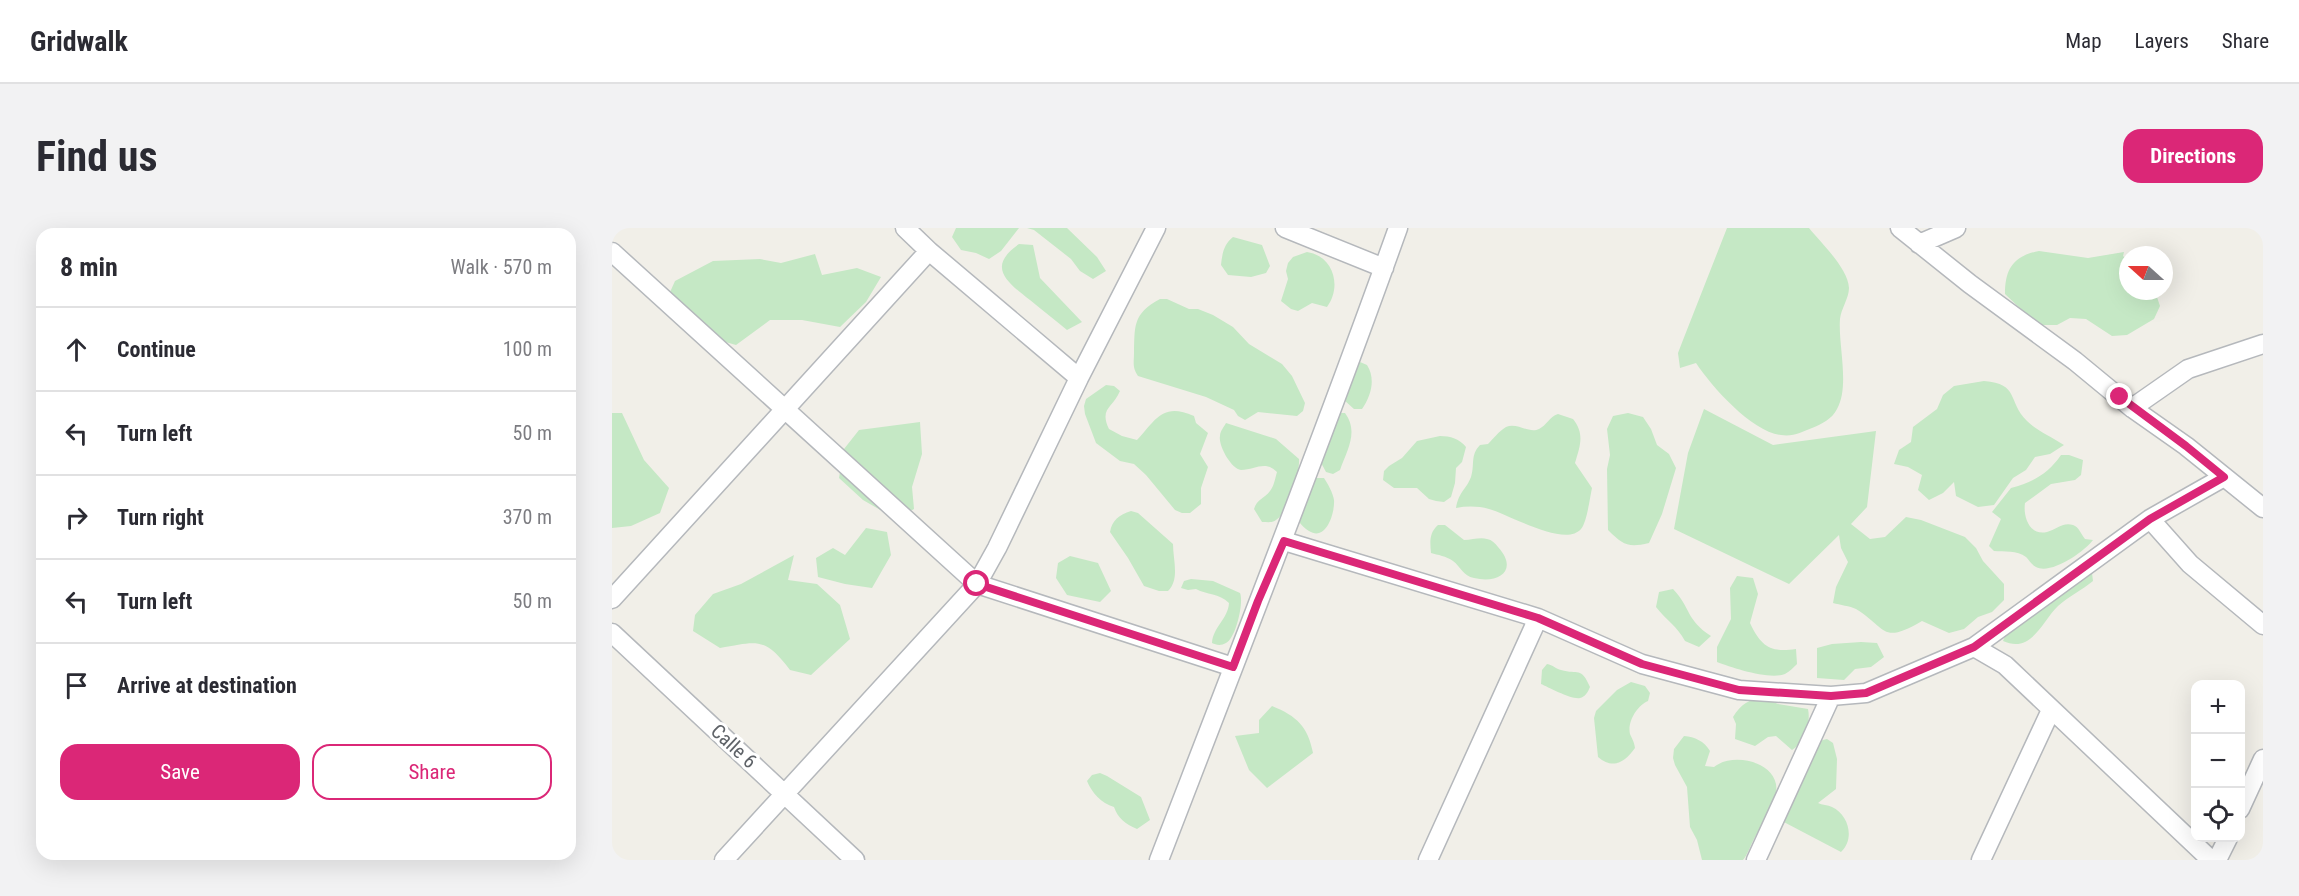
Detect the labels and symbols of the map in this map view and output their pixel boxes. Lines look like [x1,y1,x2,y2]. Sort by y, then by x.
north arrow [2119,246,2173,300]
route end [2106,383,2132,409]
route start [963,570,989,596]
street label: Calle 6 [706,719,762,773]

